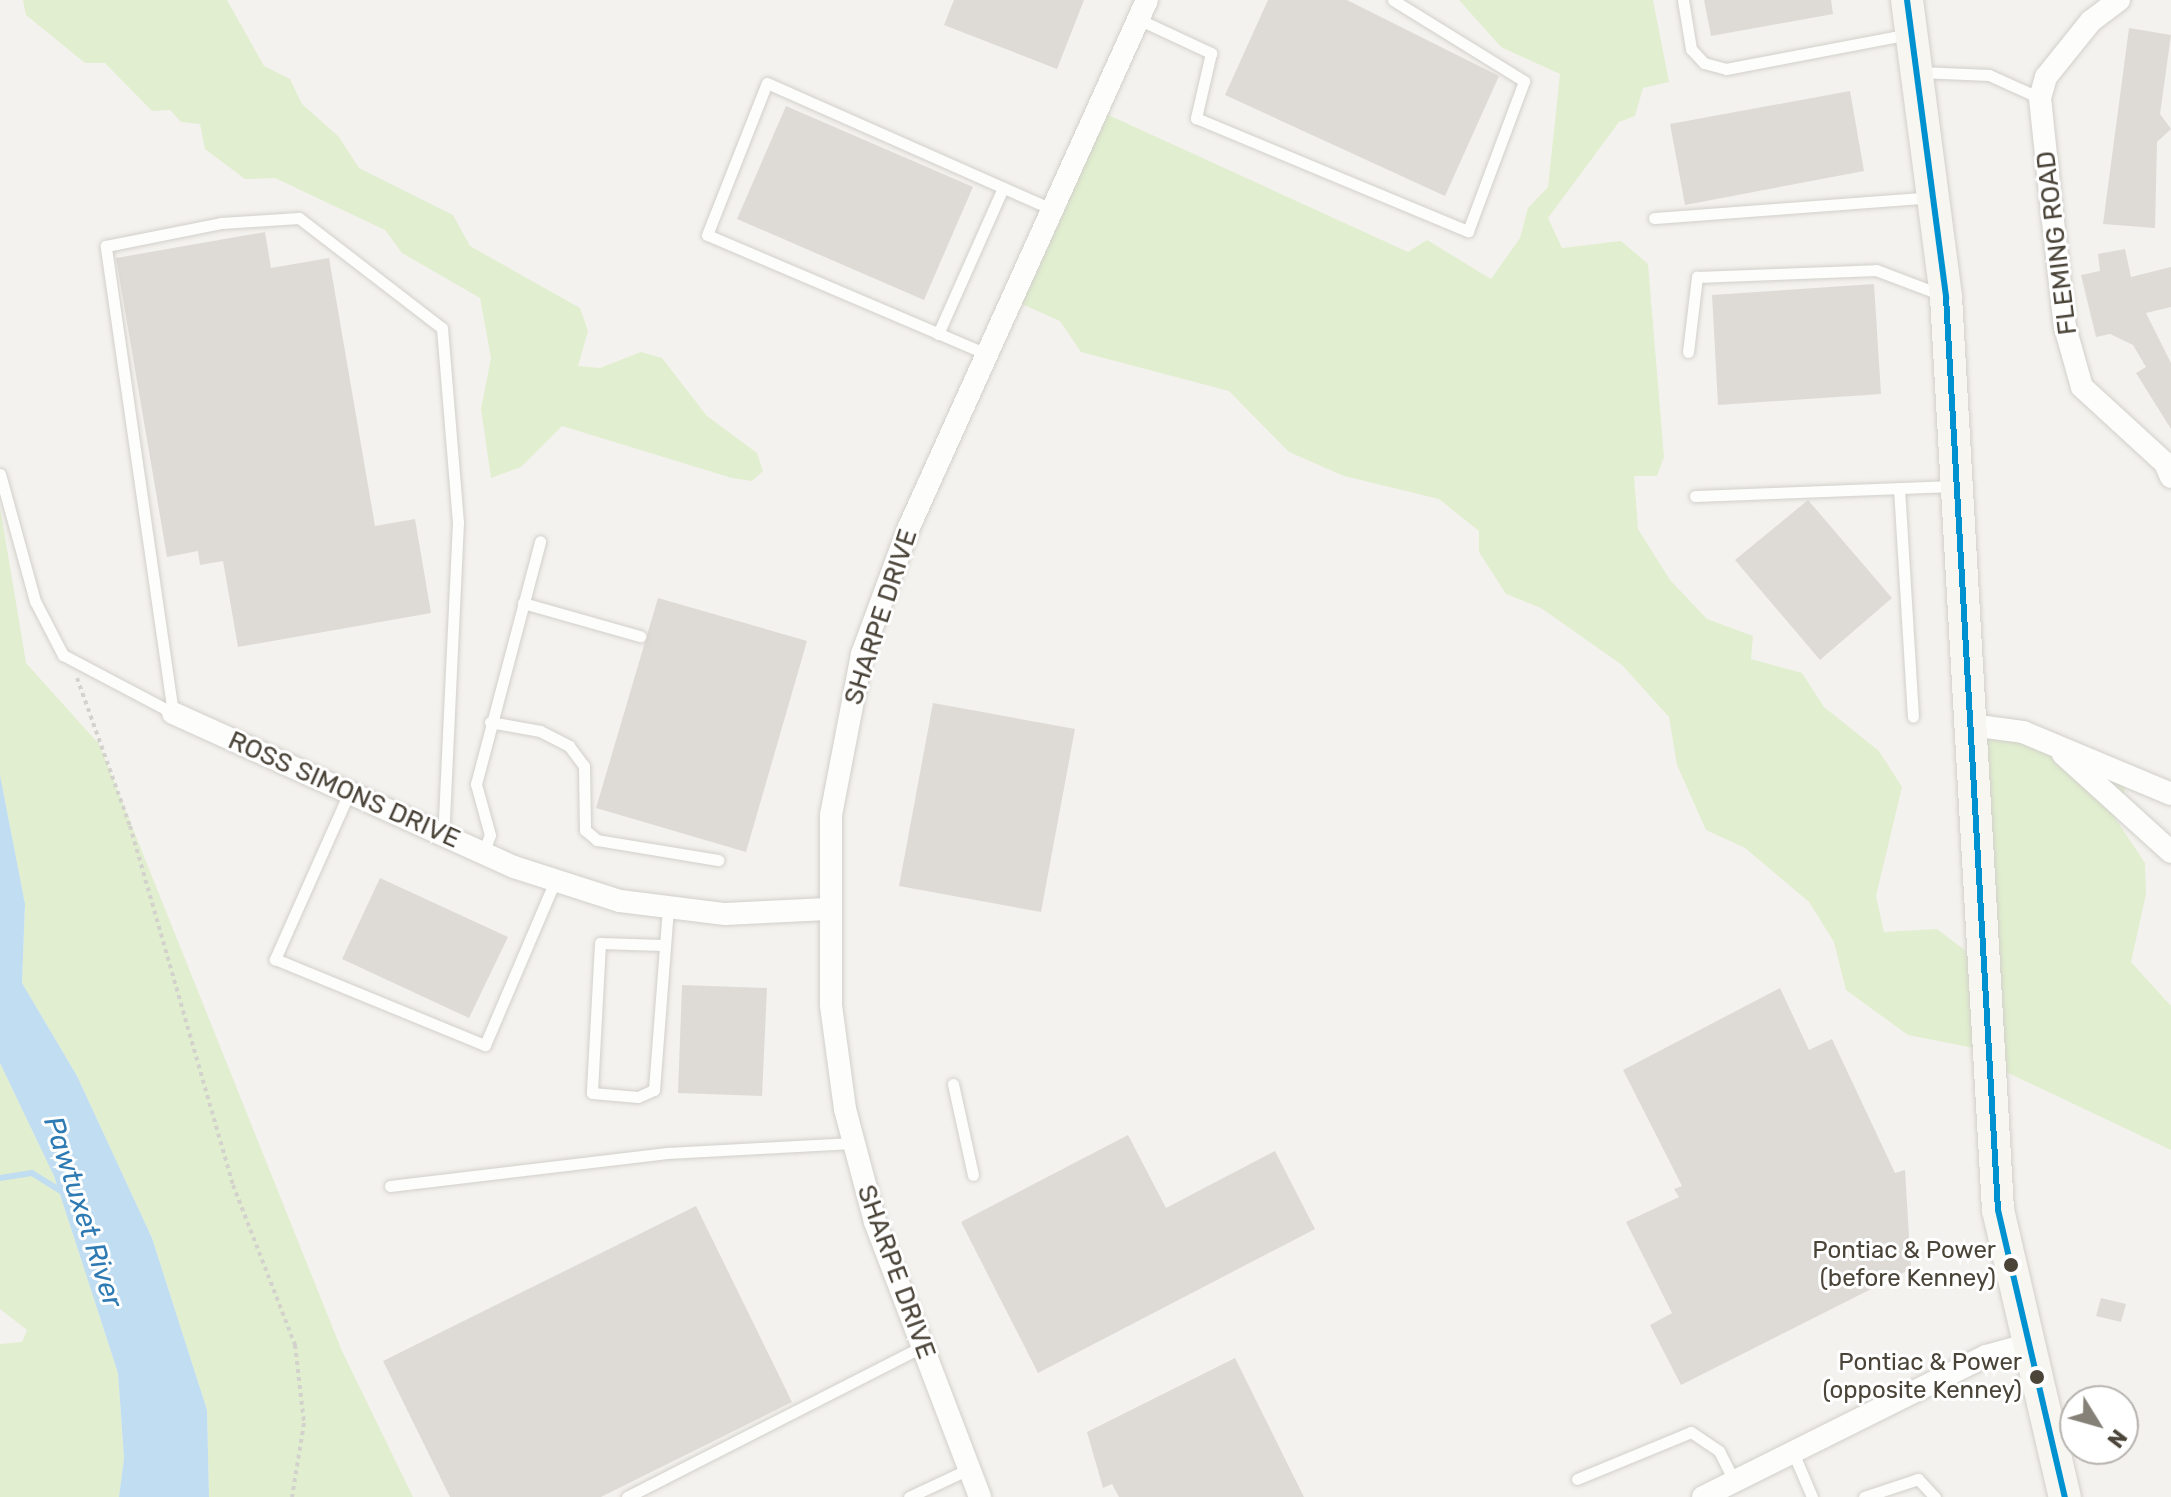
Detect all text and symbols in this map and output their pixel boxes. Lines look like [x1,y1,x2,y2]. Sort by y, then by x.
street label: FLEMING ROAD [2030,149,2084,337]
street label: SHARPE DRIVE [838,525,924,709]
street label: ROSS SIMONS DRIVE [223,725,465,855]
water label: Pawtuxet River [36,1112,130,1312]
street label: SHARPE DRIVE [850,1181,942,1363]
place label: Pontiac & Power (before Kenney) [1812,1237,1996,1293]
marker: Pontiac & Power (before Kenney) [2003,1257,2019,1273]
place label: Pontiac & Power (opposite Kenney) [1823,1349,2022,1405]
marker: Pontiac & Power (opposite Kenney) [2029,1369,2045,1385]
north arrow [2059,1385,2139,1465]
text: N [2101,1424,2133,1453]

